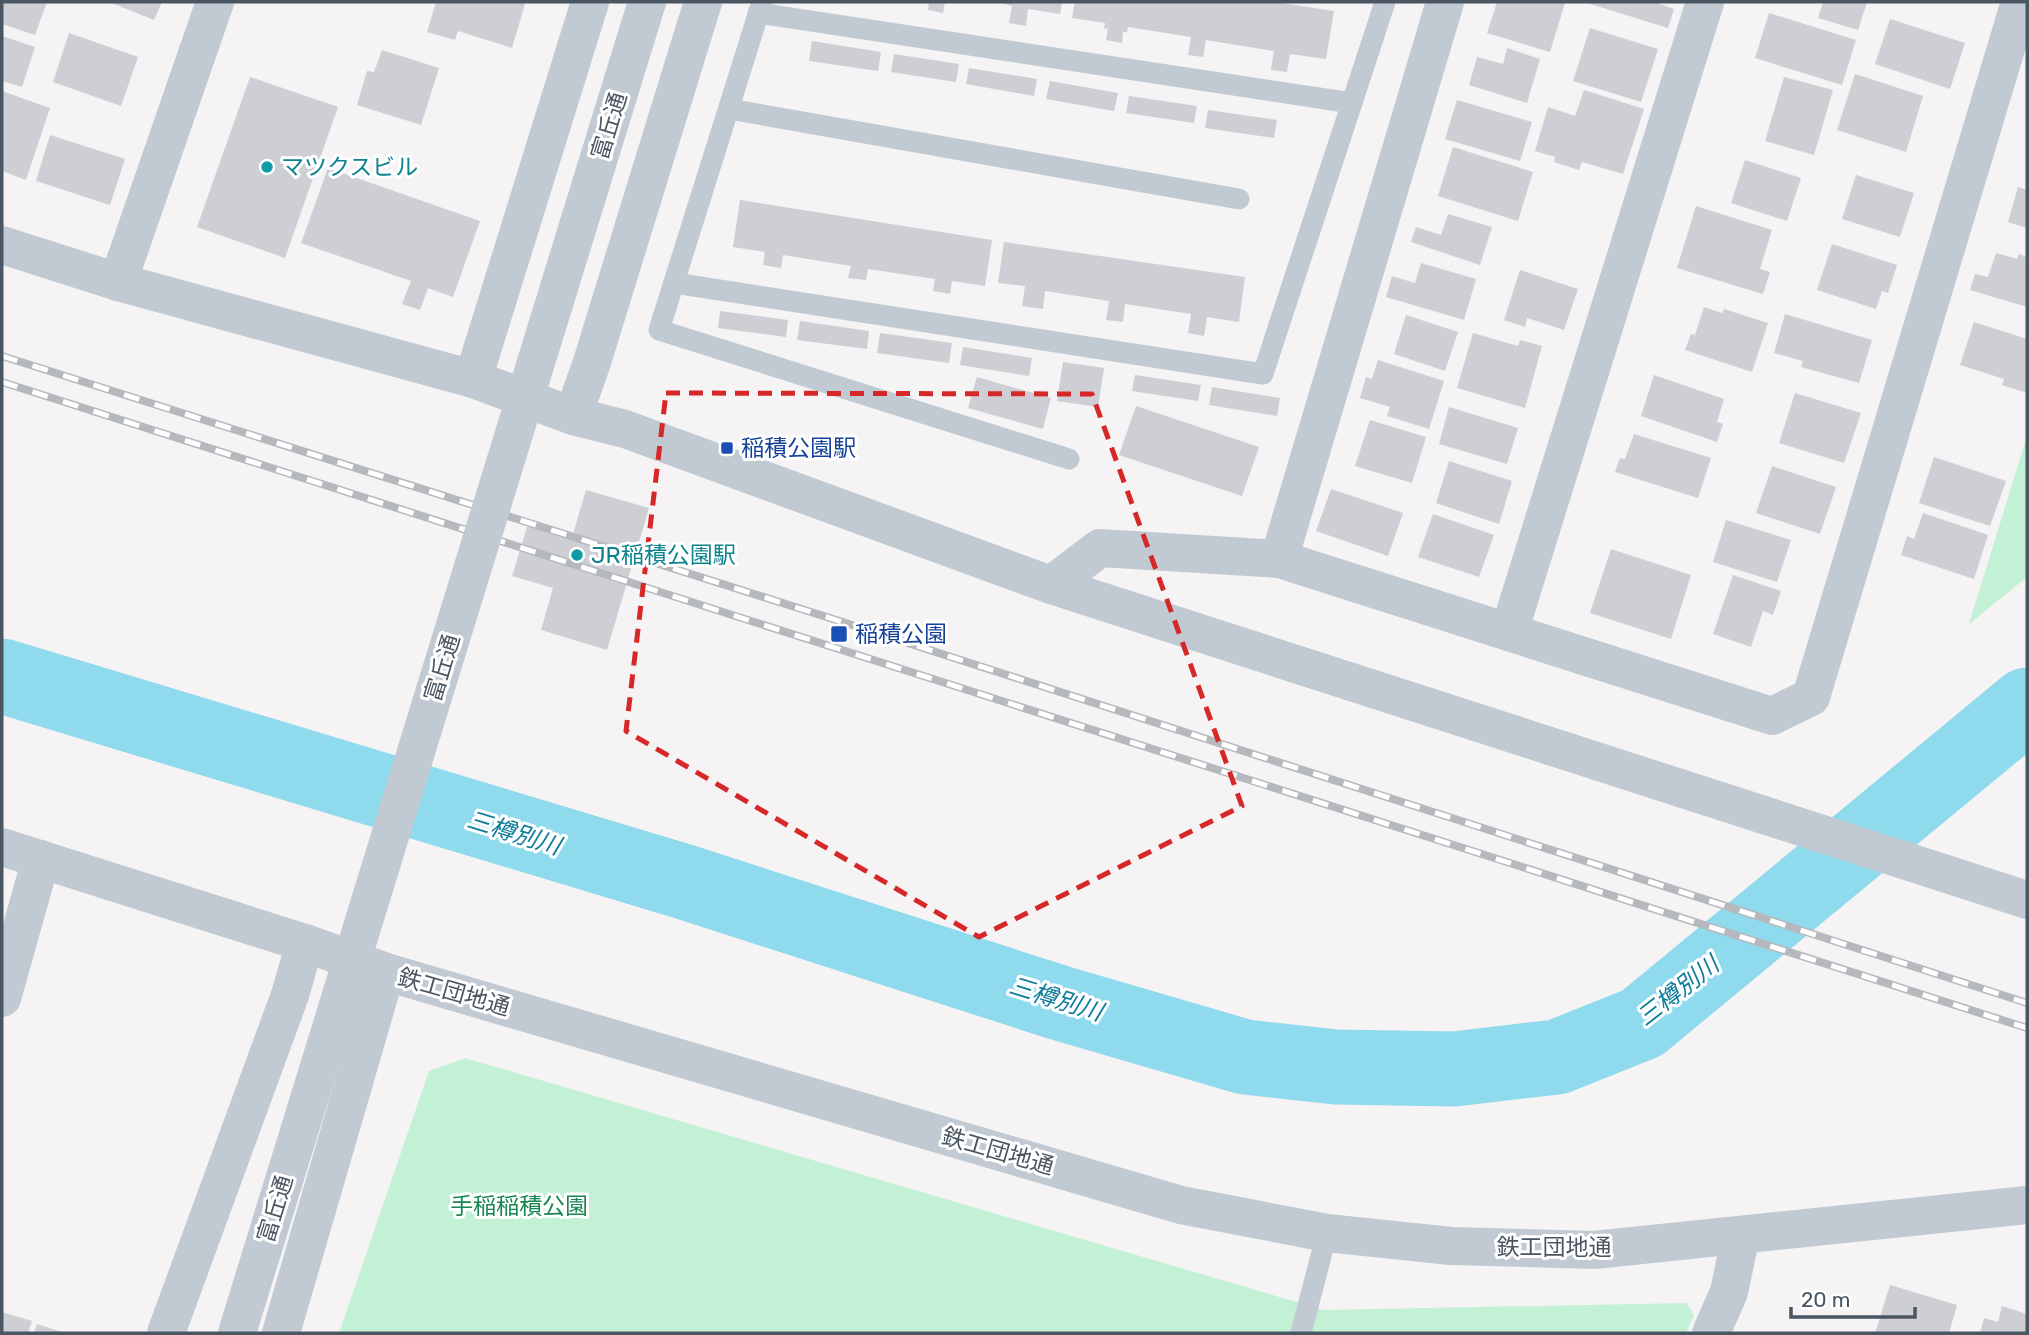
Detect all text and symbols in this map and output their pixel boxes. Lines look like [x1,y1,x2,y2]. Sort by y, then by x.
street label: 富丘通 [586,89,632,163]
place label: マツクスビル [281,153,418,181]
marker: マツクスビル [259,159,275,175]
place label: 稲積公園駅 [741,434,856,462]
marker: 稲積公園駅 [719,440,735,456]
place label: JR稲積公園駅 [591,541,736,569]
marker: JR稲積公園駅 [569,547,585,563]
place label: 稲積公園 [855,620,947,648]
marker: 稲積公園 [829,624,849,644]
street label: 富丘通 [419,631,465,705]
water label: 三樽別川 [464,806,567,861]
water label: 三樽別川 [1632,949,1727,1032]
street label: 鉄工団地通 [395,963,513,1021]
water label: 三樽別川 [1006,972,1109,1027]
street label: 鉄工団地通 [939,1122,1057,1180]
street label: 富丘通 [252,1172,298,1246]
park label: 手稲稲積公園 [450,1192,588,1220]
street label: 鉄工団地通 [1497,1233,1612,1261]
scale bar [1791,1276,1915,1320]
text: 20 m [1801,1287,1850,1312]

